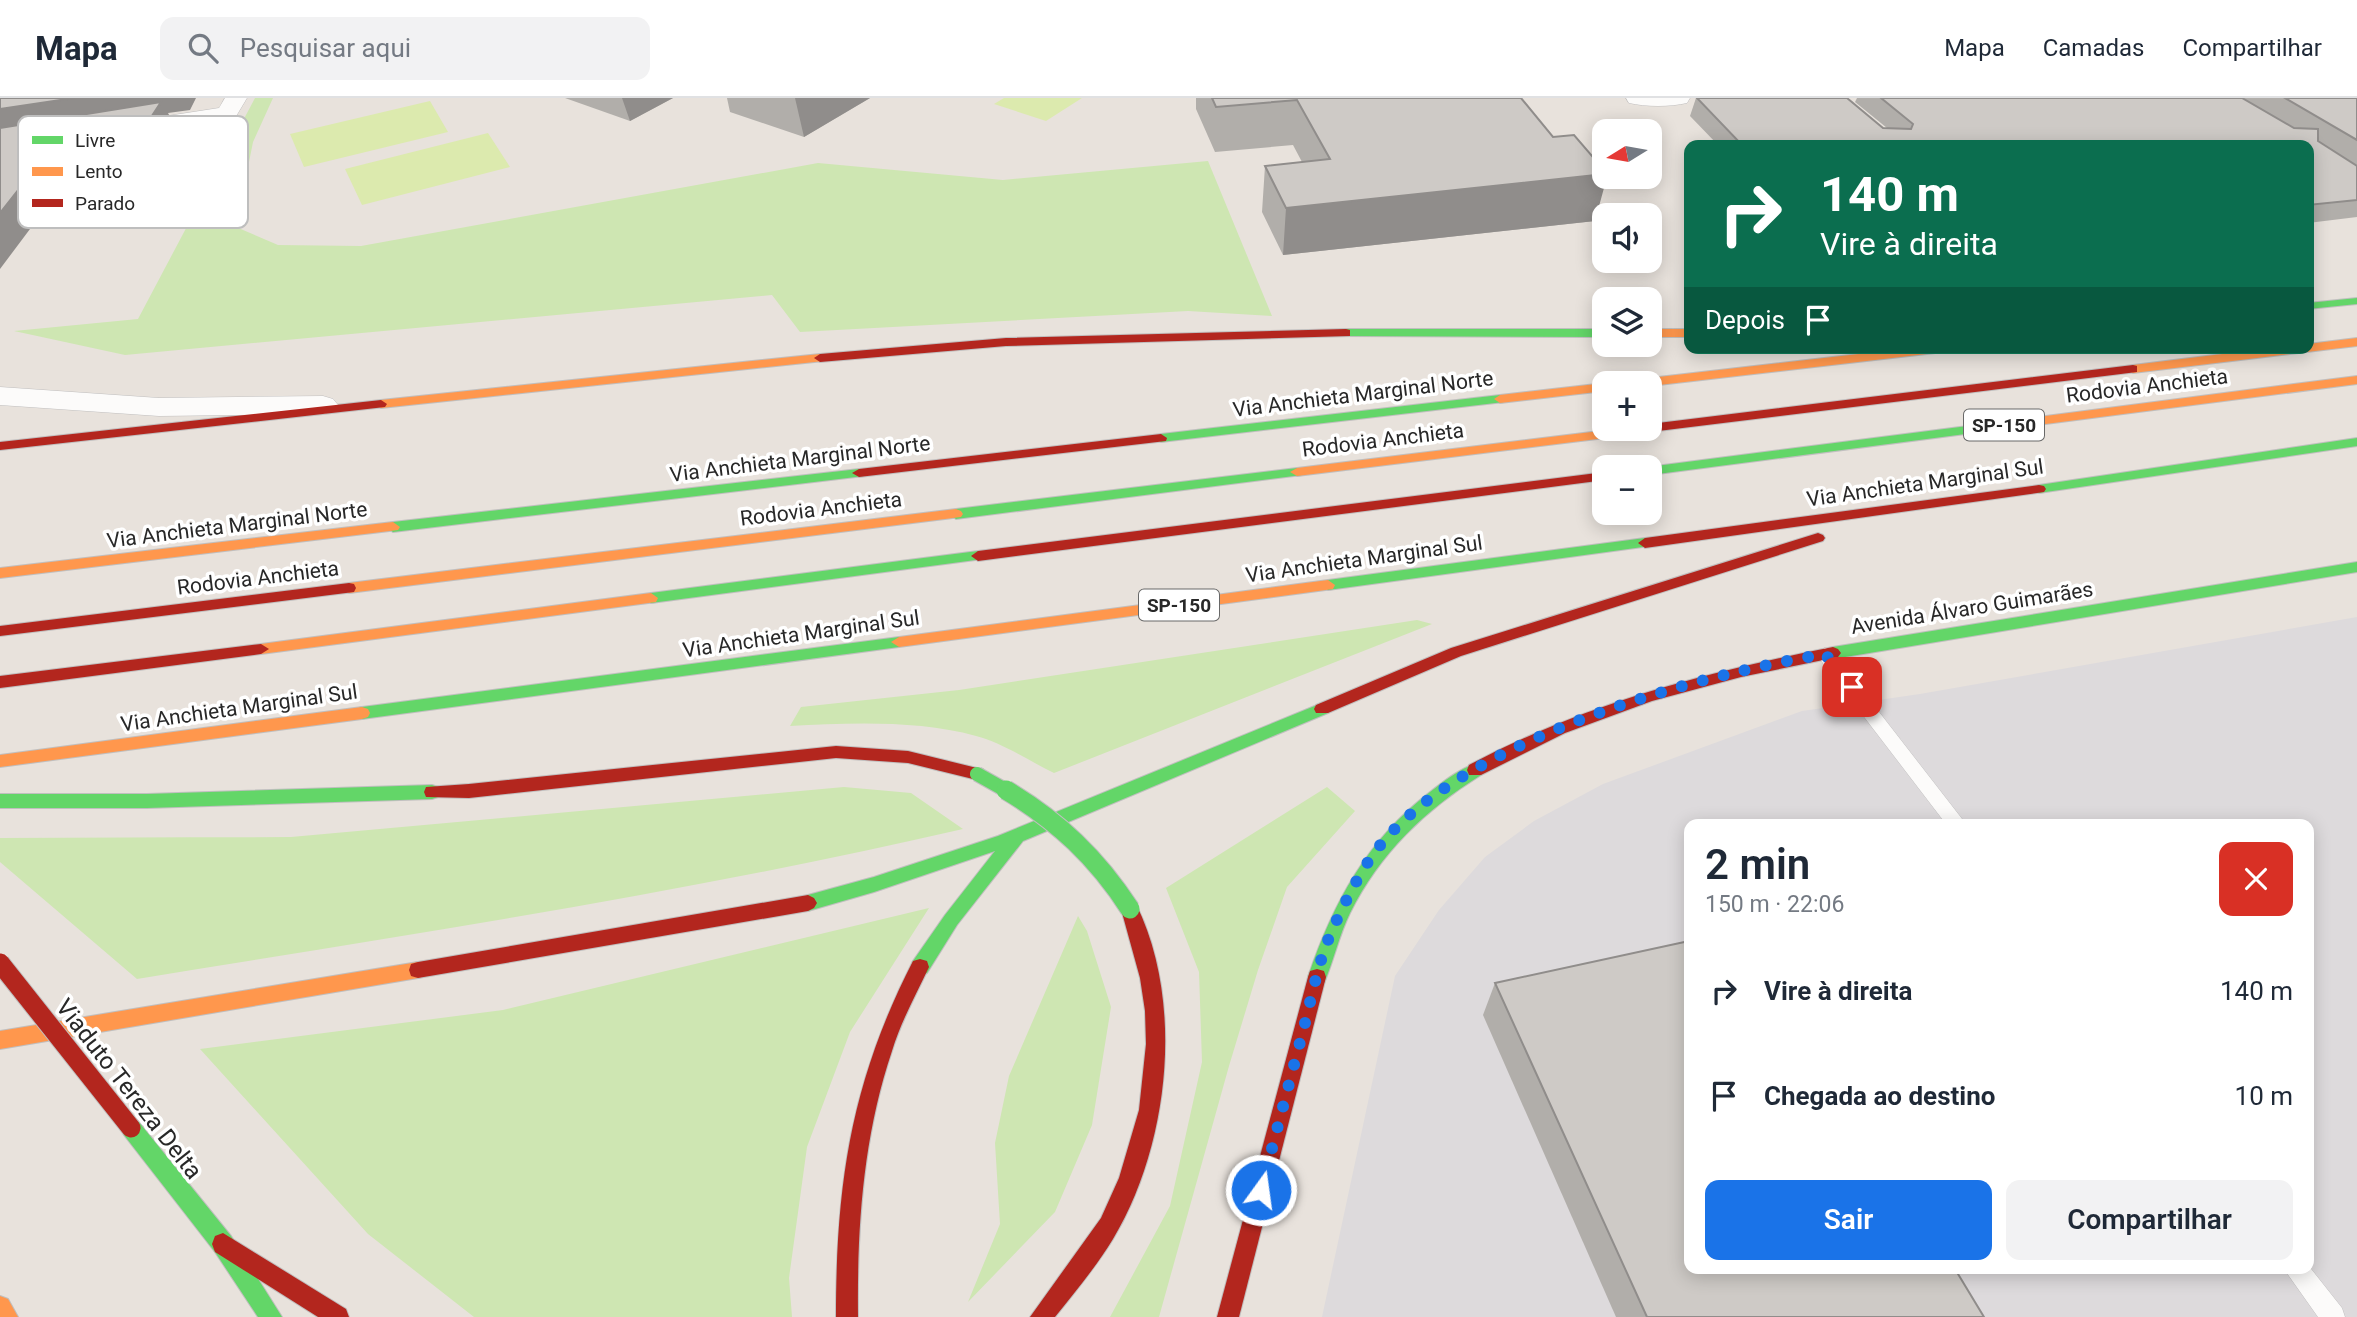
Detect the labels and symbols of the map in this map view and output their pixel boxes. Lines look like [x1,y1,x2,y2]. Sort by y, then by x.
legend [18,116,248,228]
north arrow [1592,119,1662,189]
text: Livre [75,129,115,152]
text: Lento [75,160,123,183]
text: Parado [75,192,135,215]
street label: Rodovia Anchieta [2065,364,2229,408]
street label: Via Anchieta Marginal Norte [1231,366,1495,422]
road number: SP-150 [1964,410,2044,440]
street label: Rodovia Anchieta [1301,418,1465,462]
street label: Via Anchieta Marginal Norte [668,431,932,487]
street label: Via Anchieta Marginal Sul [1805,455,2045,511]
street label: Rodovia Anchieta [739,487,903,531]
street label: Via Anchieta Marginal Norte [105,497,369,553]
street label: Via Anchieta Marginal Sul [1244,531,1484,587]
street label: Rodovia Anchieta [176,556,340,600]
street label: Avenida Álvaro Guimarães [1849,577,2095,639]
road number: SP-150 [1139,590,1219,620]
street label: Via Anchieta Marginal Sul [681,606,921,662]
pin [1822,657,1882,717]
street label: Via Anchieta Marginal Sul [119,680,359,736]
street label: Viaduto Tereza Delta [50,994,208,1184]
position arrow [1224,1153,1298,1227]

